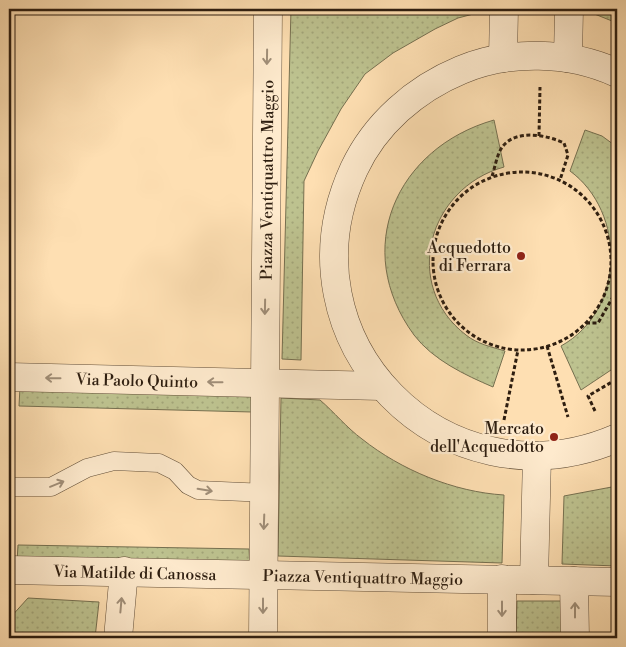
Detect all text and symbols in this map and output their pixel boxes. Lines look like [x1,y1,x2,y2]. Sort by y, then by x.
one-way arrow [262,49,272,65]
street label: Piazza Ventiquattro Maggio [257,80,278,280]
place label: Acquedotto di Ferrara [426,238,512,276]
marker: Acquedotto di Ferrara [515,250,527,262]
one-way arrow [260,299,270,315]
street label: Via Paolo Quinto [74,370,198,393]
one-way arrow [45,373,62,383]
one-way arrow [208,377,224,387]
place label: Mercato dell'Acquedotto [430,419,544,457]
marker: Mercato dell'Acquedotto [548,431,560,443]
one-way arrow [49,478,64,488]
one-way arrow [196,486,212,496]
one-way arrow [260,514,269,530]
street label: Via Matilde di Canossa [52,562,218,585]
street label: Piazza Ventiquattro Maggio [263,566,463,590]
one-way arrow [116,597,126,613]
one-way arrow [258,598,268,614]
one-way arrow [497,600,507,616]
one-way arrow [570,602,579,618]

